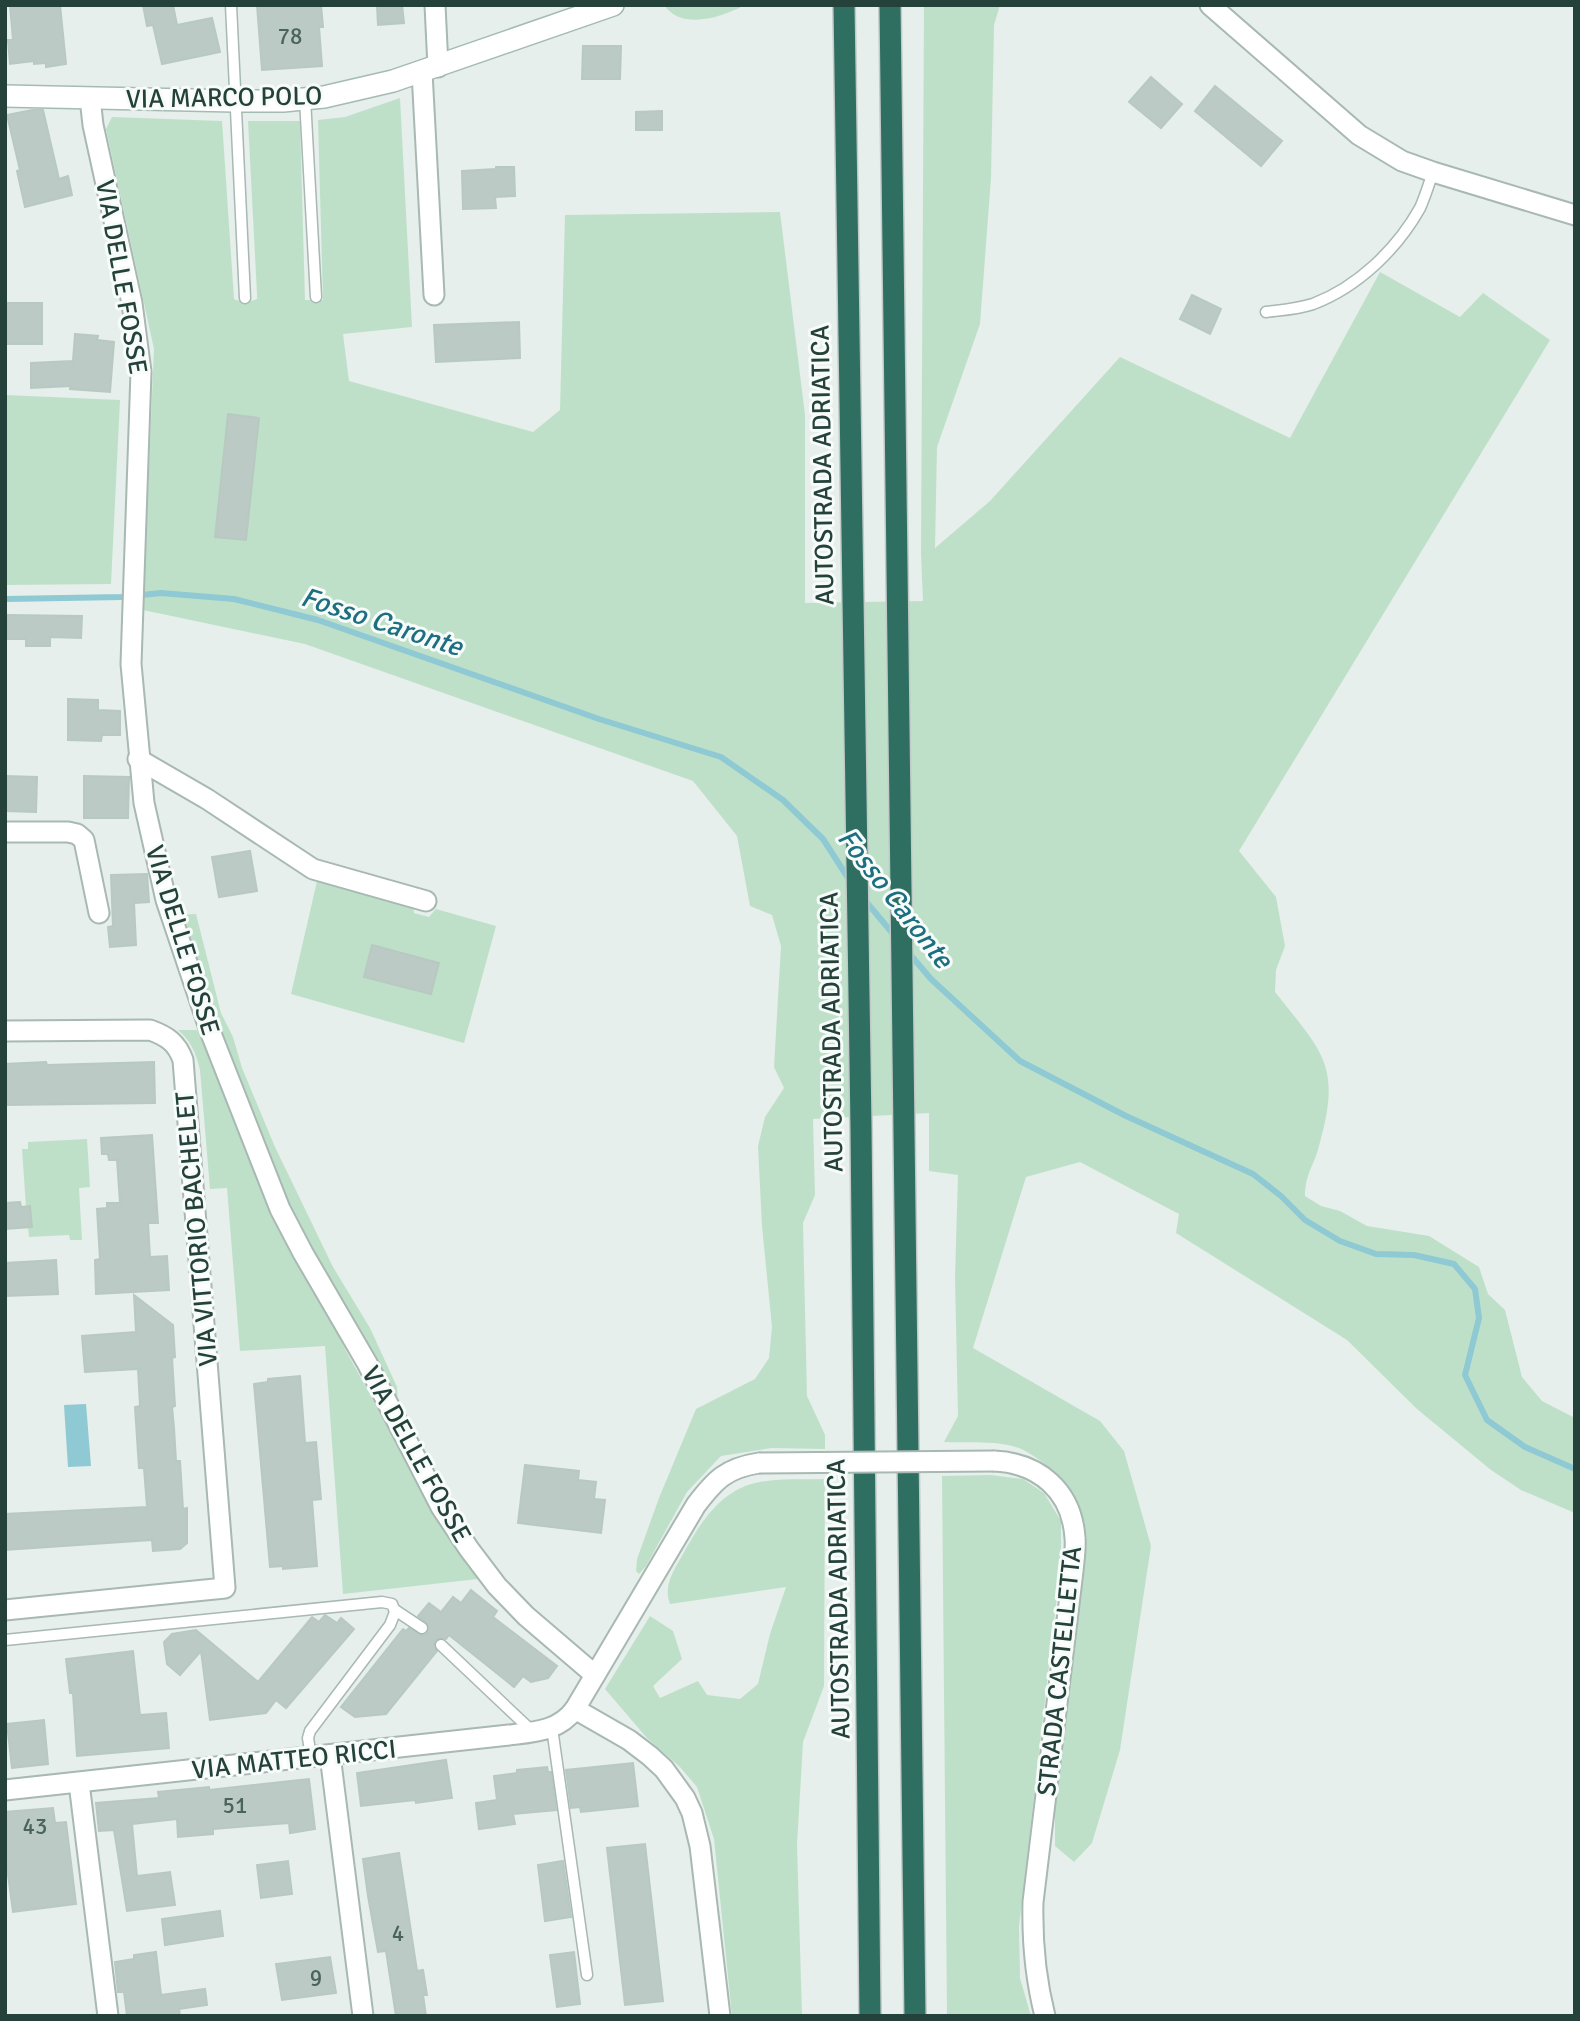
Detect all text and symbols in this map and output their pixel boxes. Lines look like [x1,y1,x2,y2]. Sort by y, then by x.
house number: 78 [278,22,302,51]
street label: VIA MARCO POLO [126,80,323,116]
street label: VIA DELLE FOSSE [88,177,154,377]
street label: AUTOSTRADA ADRIATICA [805,324,841,605]
water label: Fosso Caronte [297,580,469,665]
water label: Fosso Caronte [830,822,961,977]
street label: VIA DELLE FOSSE [138,841,226,1039]
street label: AUTOSTRADA ADRIATICA [814,891,850,1172]
street label: VIA VITTORIO BACHELET [169,1090,225,1368]
street label: VIA DELLE FOSSE [354,1361,478,1548]
street label: AUTOSTRADA ADRIATICA [821,1458,857,1739]
street label: STRADA CASTELLETTA [1031,1545,1089,1798]
street label: VIA MATTEO RICCI [190,1733,398,1787]
house number: 51 [223,1791,247,1820]
house number: 43 [23,1812,47,1841]
house number: 4 [392,1919,404,1948]
house number: 9 [310,1964,322,1993]

